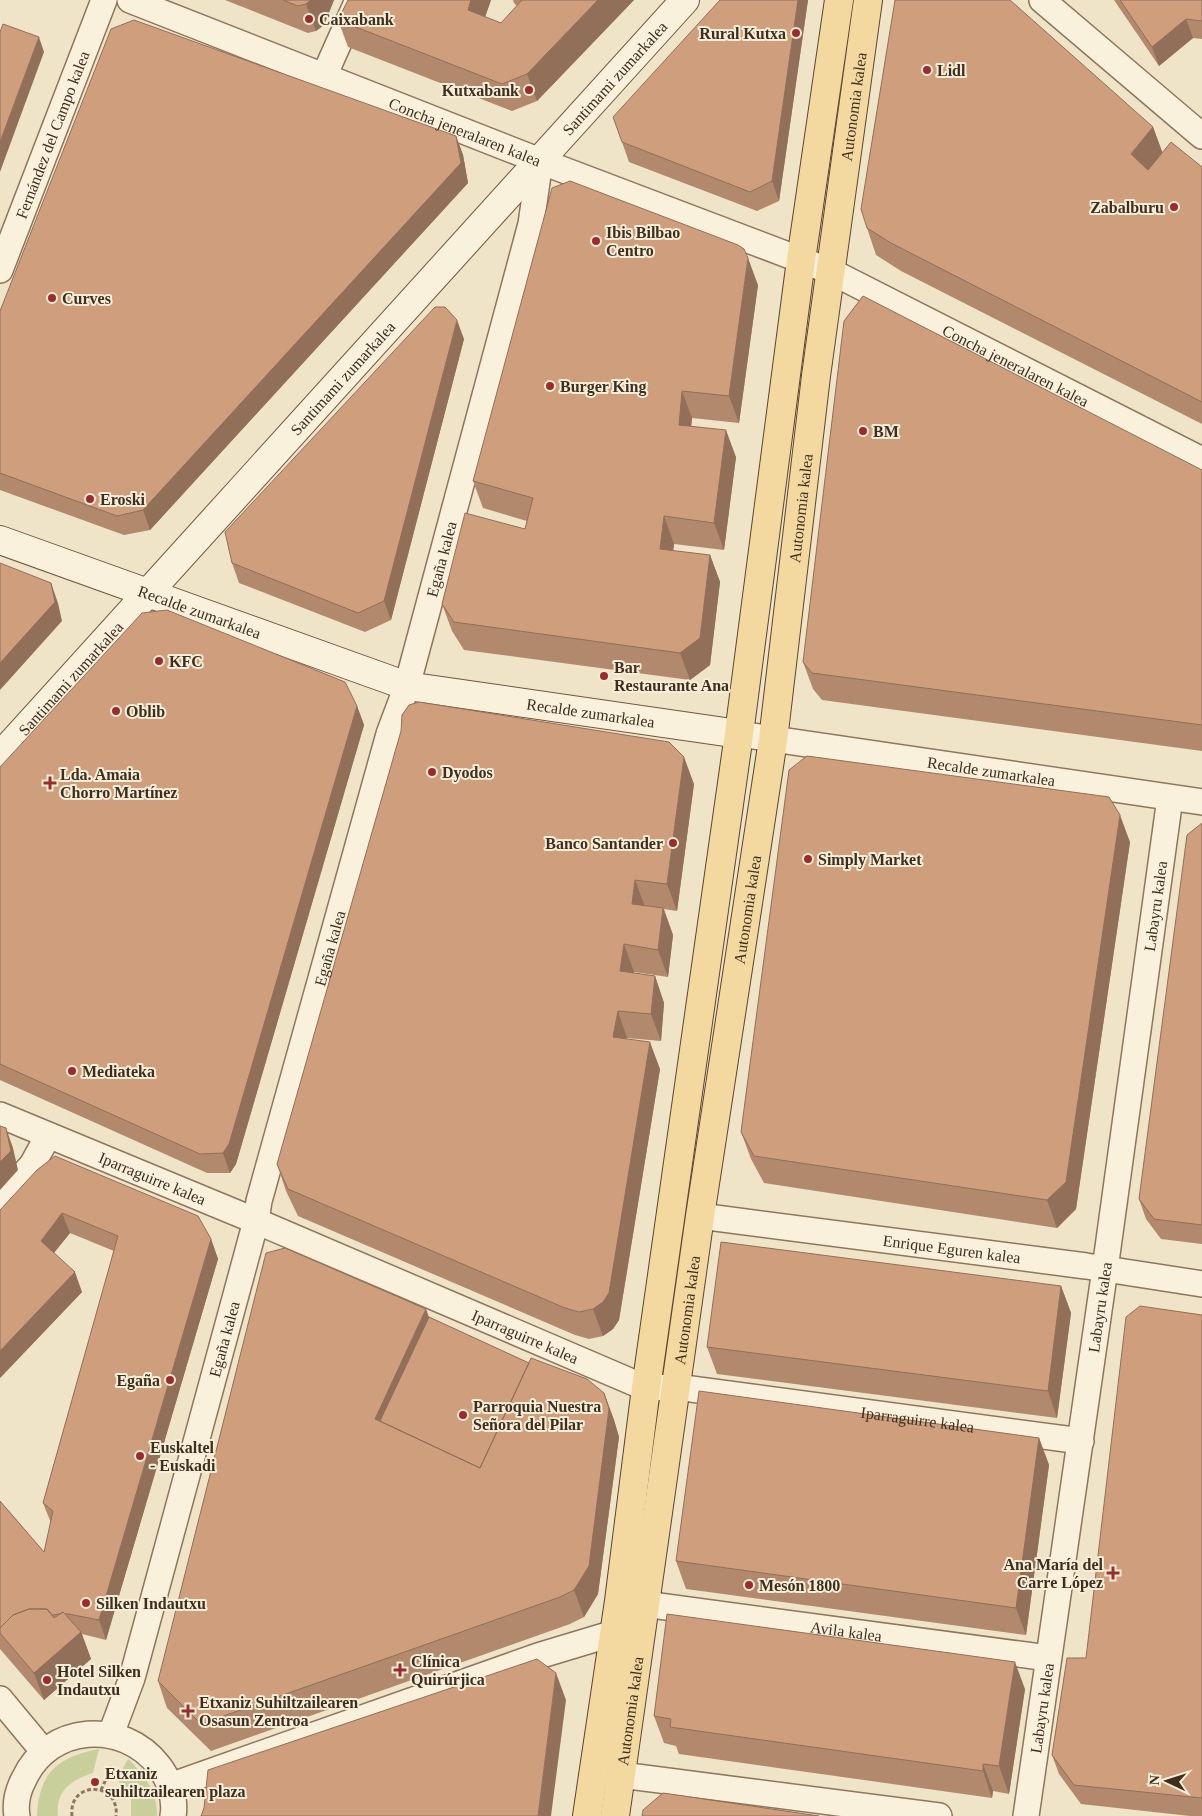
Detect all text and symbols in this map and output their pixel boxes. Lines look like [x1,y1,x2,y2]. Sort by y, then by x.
place label: Caixabank [319,11,394,28]
marker: Caixabank [303,13,315,25]
street label: Santimami zumarkalea [559,18,670,138]
place label: Rural Kutxa [699,25,786,42]
marker: Rural Kutxa [790,27,802,39]
street label: Fernández del Campo kalea [12,48,92,221]
street label: Autonomia kalea [837,51,869,162]
place label: Lidl [937,62,966,79]
marker: Lidl [921,64,933,76]
place label: Kutxabank [442,82,519,99]
marker: Kutxabank [523,84,535,96]
street label: Concha jeneralaren kalea [387,94,543,169]
place label: Zabalburu [1090,199,1164,216]
marker: Zabalburu [1168,201,1180,213]
place label: Ibis Bilbao Centro [606,224,680,259]
marker: Ibis Bilbao Centro [590,235,602,247]
place label: Curves [62,290,111,307]
marker: Curves [46,292,58,304]
street label: Santimami zumarkalea [287,318,398,438]
street label: Concha jeneralaren kalea [940,321,1092,410]
place label: Burger King [560,378,646,396]
marker: Burger King [544,380,556,392]
place label: BM [873,423,899,440]
marker: BM [857,425,869,437]
street label: Autonomia kalea [786,453,815,564]
place label: Eroski [100,491,146,508]
marker: Eroski [84,493,96,505]
street label: Egaña kalea [423,519,459,599]
street label: Recalde zumarkalea [136,582,263,641]
street label: Santimami zumarkalea [15,618,126,738]
place label: KFC [169,653,203,670]
marker: KFC [153,655,165,667]
place label: Bar Restaurante Ana [614,659,729,694]
marker: Bar Restaurante Ana [598,670,610,682]
street label: Recalde zumarkalea [525,695,656,730]
place label: Oblib [126,703,165,720]
marker: Oblib [110,705,122,717]
street label: Recalde zumarkalea [926,753,1057,789]
place label: Dyodos [442,764,493,782]
place label: Lda. Amaia Chorro Martínez [60,766,177,801]
marker: Dyodos [426,766,438,778]
marker: Lda. Amaia Chorro Martínez [44,777,56,789]
place label: Banco Santander [545,835,663,852]
marker: Banco Santander [667,837,679,849]
place label: Simply Market [818,851,922,869]
marker: Simply Market [802,853,814,865]
street label: Autonomia kalea [730,854,764,965]
street label: Labayru kalea [1140,860,1170,952]
street label: Egaña kalea [311,908,348,988]
place label: Mediateka [82,1063,155,1080]
marker: Mediateka [66,1065,78,1077]
street label: Iparraguirre kalea [96,1148,208,1208]
street label: Enrique Eguren kalea [882,1231,1022,1266]
street label: Autonomia kalea [671,1254,703,1366]
street label: Labayru kalea [1085,1261,1114,1354]
street label: Egaña kalea [206,1299,242,1379]
street label: Iparraguirre kalea [469,1306,581,1367]
place label: Egaña [116,1372,160,1390]
marker: Egaña [164,1374,176,1386]
place label: Parroquia Nuestra Señora del Pilar [473,1398,601,1433]
street label: Iparraguirre kalea [860,1403,975,1435]
marker: Parroquia Nuestra Señora del Pilar [457,1409,469,1421]
place label: Euskaltel - Euskadi [150,1439,216,1474]
marker: Euskaltel - Euskadi [134,1450,146,1462]
place label: Ana María del Carre López [1003,1556,1104,1592]
marker: Ana María del Carre López [1107,1567,1119,1579]
place label: Mesón 1800 [759,1577,840,1594]
marker: Mesón 1800 [743,1579,755,1591]
place label: Silken Indautxu [96,1595,206,1612]
marker: Silken Indautxu [80,1597,92,1609]
street label: Avila kalea [809,1618,883,1644]
place label: Clínica Quirúrjica [411,1653,485,1689]
street label: Autonomia kalea [614,1655,646,1767]
street label: Labayru kalea [1027,1662,1057,1754]
place label: Hotel Silken Indautxu [57,1663,141,1698]
marker: Clínica Quirúrjica [393,1663,407,1677]
marker: Hotel Silken Indautxu [41,1674,53,1686]
place label: Etxaniz Suhiltzailearen Osasun Zentroa [199,1694,358,1729]
marker: Etxaniz Suhiltzailearen Osasun Zentroa [181,1704,195,1718]
north arrow [1142,1756,1192,1806]
place label: Etxaniz suhiltzailearen plaza [105,1765,246,1801]
text: N [1147,1775,1162,1786]
marker: Etxaniz suhiltzailearen plaza [89,1776,101,1788]

